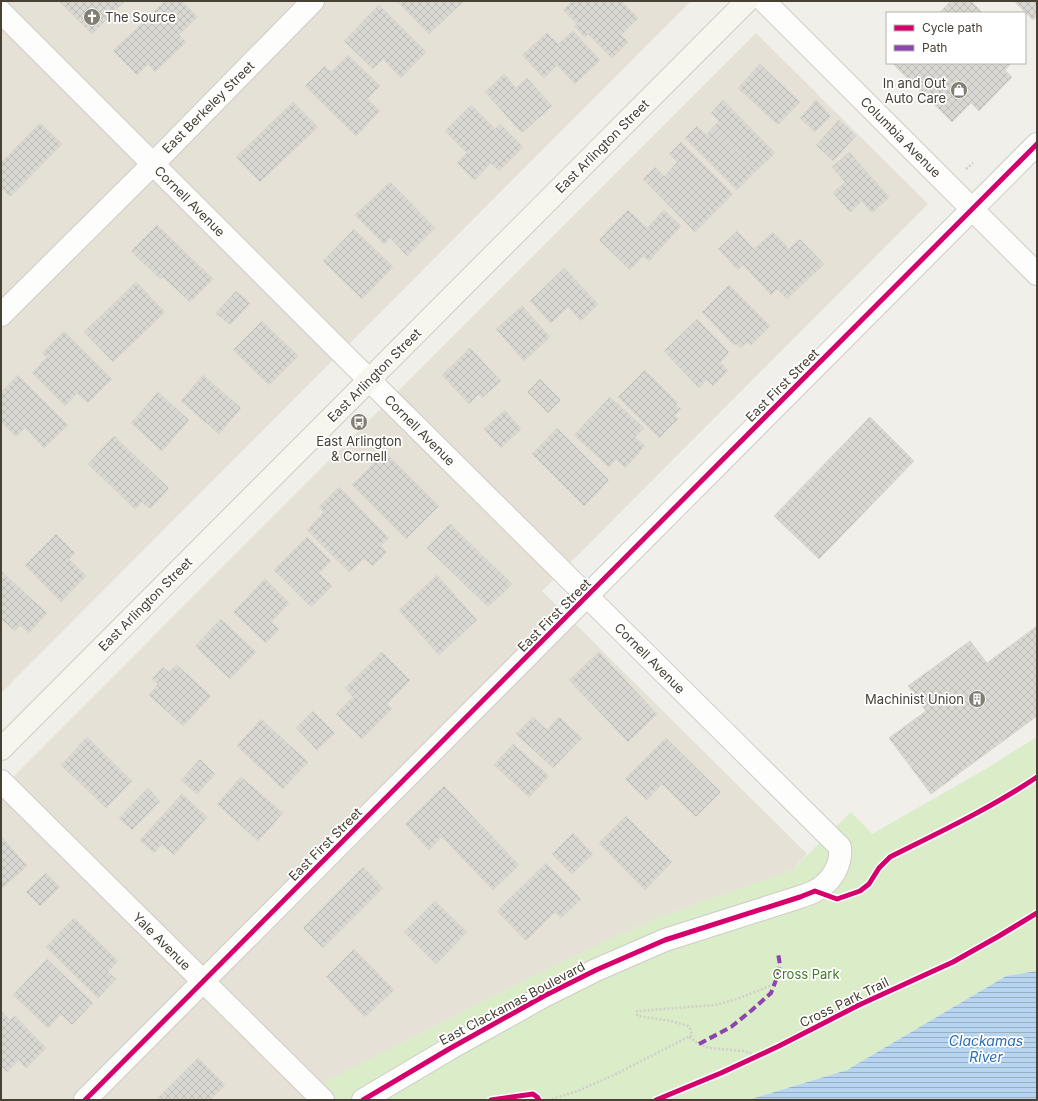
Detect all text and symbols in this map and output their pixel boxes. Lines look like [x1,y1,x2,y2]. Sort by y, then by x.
church icon: The Source [82,7,102,27]
place label: The Source [105,9,176,25]
legend [886,12,1026,64]
text: Cycle path [922,20,983,35]
text: Path [922,40,947,55]
street label: East Berkeley Street [159,58,257,156]
place label: In and Out Auto Care [883,75,946,106]
shop icon: In and Out Auto Care [949,80,969,100]
street label: Columbia Avenue [857,93,945,181]
street label: East Arlington Street [552,96,652,196]
street label: Cornell Avenue [151,162,229,240]
street label: East Arlington Street [324,325,424,425]
street label: East First Street [742,345,822,425]
street label: Cornell Avenue [381,391,459,469]
bus stop icon: East Arlington & Cornell [349,412,369,432]
place label: East Arlington & Cornell [316,433,402,464]
street label: East Arlington Street [95,554,195,654]
street label: East First Street [514,575,594,655]
street label: Cornell Avenue [611,619,689,697]
building icon: Machinist Union [967,689,987,709]
place label: Machinist Union [865,691,964,707]
street label: East First Street [285,804,365,884]
street label: Yale Avenue [130,909,194,973]
street label: East Clackamas Boulevard [436,958,588,1048]
park label: Cross Park [772,966,840,982]
street label: Cross Park Trail [797,974,891,1030]
water label: Clackamas River [949,1032,1023,1065]

